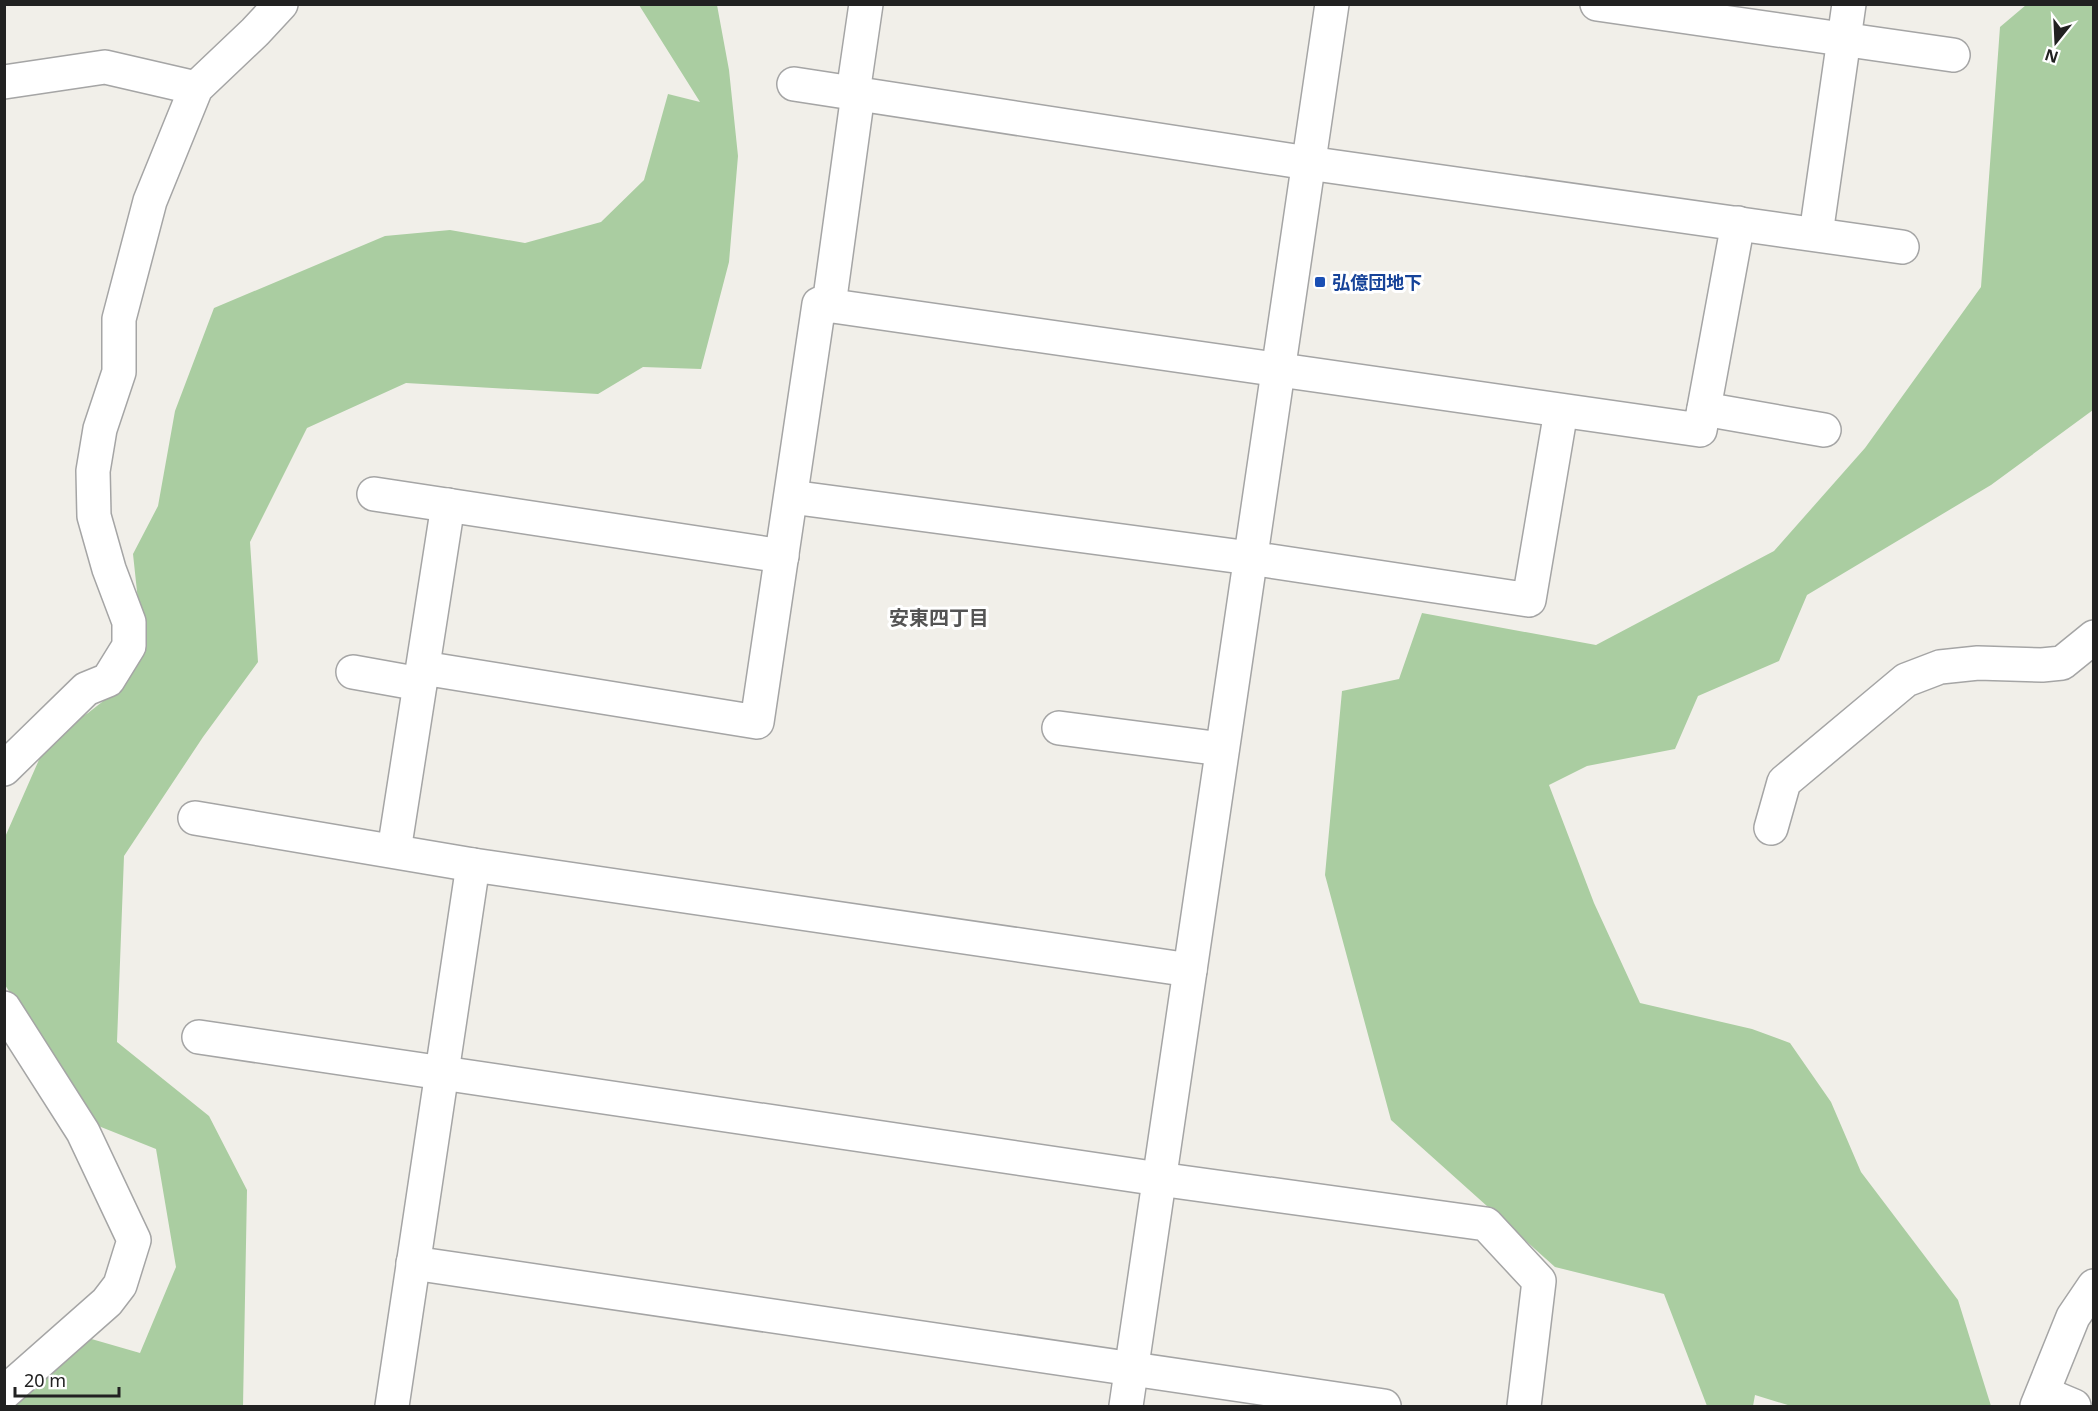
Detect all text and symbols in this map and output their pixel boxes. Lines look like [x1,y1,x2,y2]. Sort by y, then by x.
north arrow [2026,12,2086,72]
text: N [2042,44,2061,69]
place label: 弘億団地下 [1332,270,1422,294]
marker: 弘億団地下 [1313,275,1327,289]
district label: 安東四丁目 [889,604,989,631]
scale bar [15,1360,118,1398]
text: 20 m [24,1368,66,1392]

